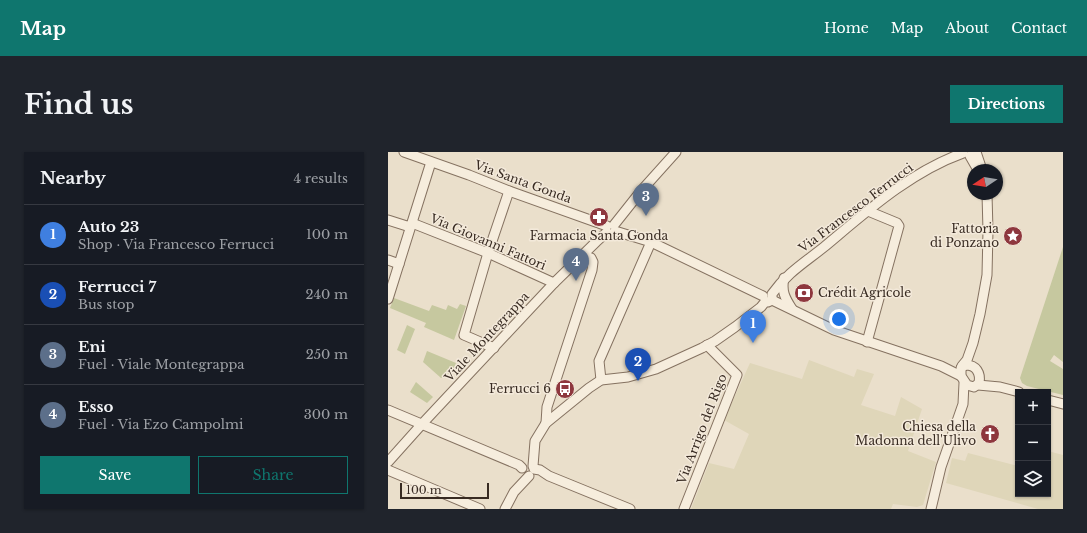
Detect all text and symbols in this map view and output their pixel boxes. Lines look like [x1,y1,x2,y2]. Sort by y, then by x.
text: Map [20,17,66,40]
text: Home [824,19,869,37]
text: Map [891,19,923,37]
text: About [945,19,989,37]
text: Contact [1011,19,1067,37]
button: Directions [950,85,1063,123]
text: Find us [24,87,134,122]
street label: Via Santa Gonda [472,157,574,206]
street label: Via Francesco Ferrucci [795,160,916,256]
north arrow [967,164,1003,200]
text: Nearby [40,168,106,189]
text: 4 results [294,170,348,187]
pin: 3 [633,183,659,216]
pharmacy icon: Farmacia Santa Gonda [588,206,610,228]
street label: Via Giovanni Fattori [427,210,548,273]
text: Auto 23 [78,217,139,236]
place label: Fattoria di Ponzano [930,221,999,250]
place icon: Fattoria di Ponzano [1002,225,1024,247]
text: 1 [50,226,56,243]
text: 100 m [306,226,348,243]
place label: Farmacia Santa Gonda [530,228,669,243]
text: Shop · Via Francesco Ferrucci [78,236,274,253]
pin: 4 [563,248,589,281]
text: Ferrucci 7 [78,277,156,296]
bank icon: Crédit Agricole [793,282,815,304]
place label: Crédit Agricole [818,285,911,300]
text: 2 [49,286,57,303]
text: 240 m [305,286,348,303]
street label: Viale Montegrappa [441,288,532,385]
text: Bus stop [78,296,134,313]
your location [829,309,849,329]
pin: 1 [740,310,766,343]
text: Eni [78,337,106,356]
text: 3 [49,346,57,363]
text: 250 m [306,346,348,363]
pin: 2 [625,348,651,381]
text: Fuel · Viale Montegrappa [78,356,245,373]
street label: Via Arrigo del Rigo [673,371,730,487]
bus stop icon: Ferrucci 6 [554,378,576,400]
place label: Ferrucci 6 [489,381,551,396]
map controls [1015,389,1051,497]
button: + [1015,389,1051,425]
text: Esso [78,397,113,416]
text: 4 [49,406,57,423]
text: 300 m [304,406,348,423]
text: Fuel · Via Ezo Campolmi [78,416,243,433]
place label: Chiesa della Madonna dell'Ulivo [855,419,976,448]
church icon: Chiesa della Madonna dell'Ulivo [979,423,1001,445]
button: − [1015,425,1051,461]
button: Save [40,456,190,494]
button: Share [198,456,348,494]
button: layers [1015,461,1051,497]
scale bar [400,481,489,500]
text: 100 m [406,483,442,497]

